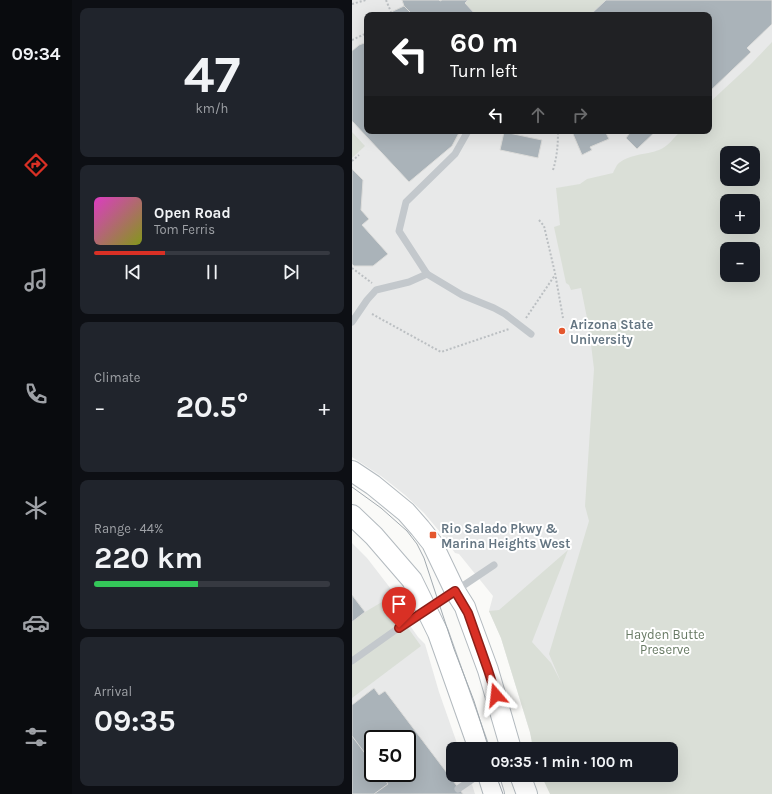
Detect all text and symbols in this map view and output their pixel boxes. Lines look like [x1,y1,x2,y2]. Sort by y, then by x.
text: 60 m [450,26,518,59]
icon: left [384,28,436,80]
text: 09:34 [11,43,61,65]
text: 47 [184,44,240,105]
text: Turn left [450,60,518,82]
text: km/h [196,101,228,116]
icon: left [485,104,507,126]
icon: ahead [527,104,549,126]
icon: right [569,104,591,126]
map controls [720,146,760,282]
button: layers [720,146,760,186]
icon: directions [22,151,50,179]
button: + [720,194,760,234]
text: Open Road [154,204,231,222]
text: Tom Ferris [154,222,215,237]
button: − [720,242,760,282]
icon: previous [122,261,144,283]
icon: pause [201,261,223,283]
icon: next [280,261,302,283]
icon: music [22,266,50,294]
place label: Arizona State University [570,317,653,347]
marker: Arizona State University [557,326,567,336]
text: Climate [94,370,140,385]
icon: phone [22,380,50,408]
text: 20.5° [176,389,248,425]
text: − [94,395,106,421]
text: + [318,395,330,421]
icon: climate [22,494,50,522]
text: Range · 44% [94,521,163,536]
place label: Rio Salado Pkwy & Marina Heights West [441,521,570,551]
marker: Rio Salado Pkwy & Marina Heights West [428,530,438,540]
text: 220 km [94,540,203,576]
pin [382,587,416,628]
icon: arrive [388,593,410,615]
icon: car [22,609,50,637]
park label: Hayden Butte Preserve [625,627,705,657]
position arrow [475,674,517,716]
text: Arrival [94,684,132,699]
text: 09:35 [94,703,175,739]
icon: filters [22,723,50,751]
speed limit sign: 50 [364,730,416,782]
text: 09:35 · 1 min · 100 m [491,753,633,771]

